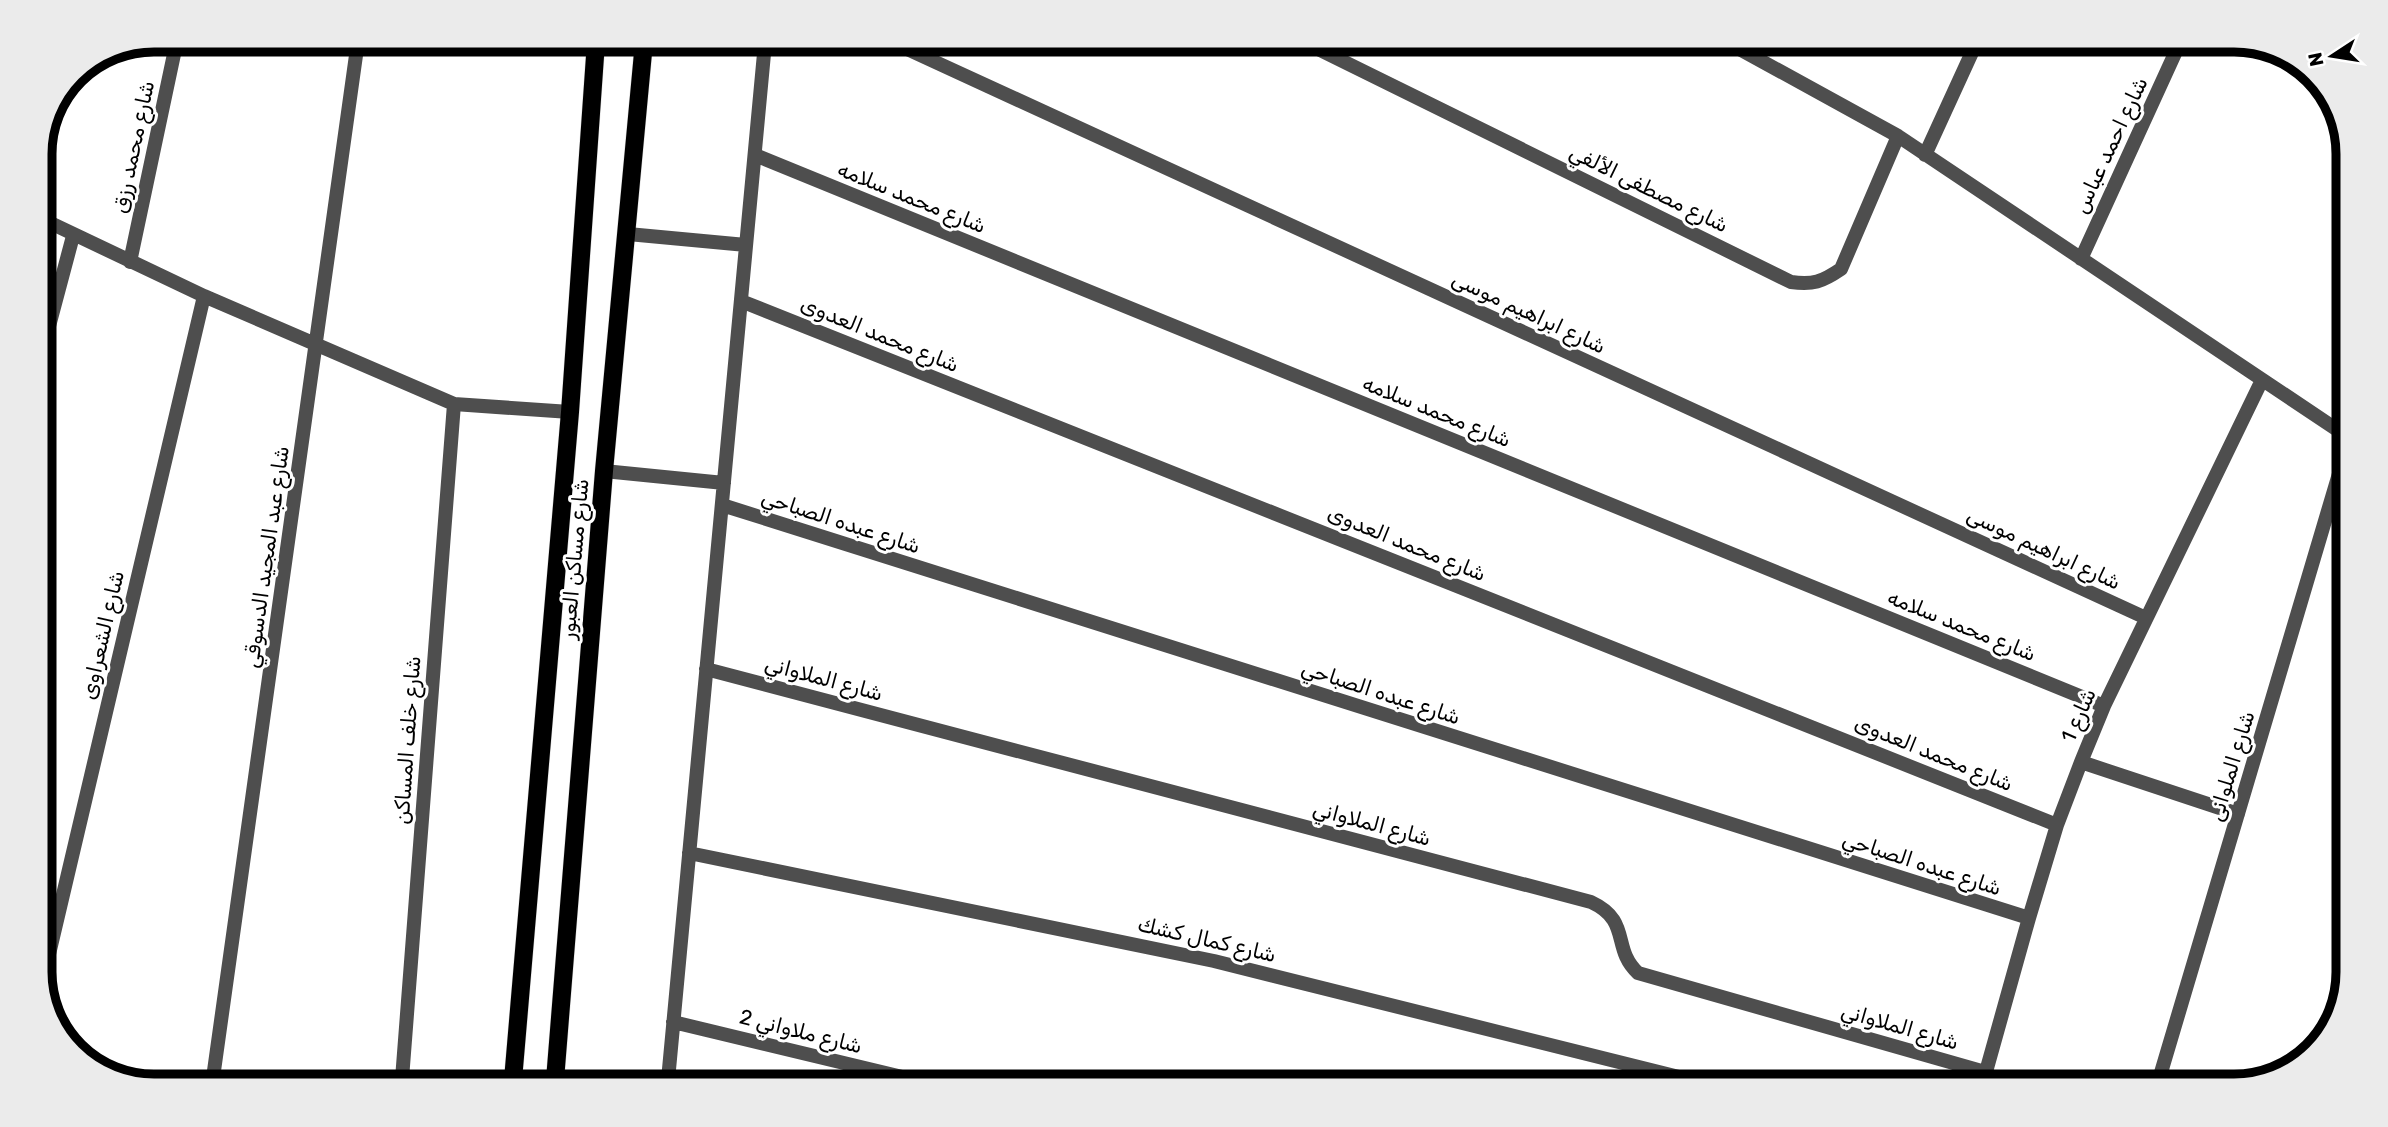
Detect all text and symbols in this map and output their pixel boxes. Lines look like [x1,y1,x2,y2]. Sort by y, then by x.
north arrow [2297,21,2367,91]
text: N [2303,50,2329,69]
street label: شارع احمد عباس [2067,73,2154,218]
street label: شارع محمد رزق [107,78,161,216]
street label: شارع مصطفى الألفي [1564,139,1733,241]
street label: شارع محمد سلامه [833,156,990,240]
street label: شارع ابراهيم موسى [1447,265,1610,360]
street label: شارع محمد العدوى [796,291,963,379]
street label: شارع محمد سلامه [1358,370,1515,454]
street label: شارع عبد المجيد الدسوقي [238,444,298,670]
street label: شارع مساكن العبور [554,478,595,642]
street label: شارع عبده الصباحي [757,484,924,562]
street label: شارع محمد العدوى [1323,500,1490,588]
street label: شارع ابراهيم موسى [1962,501,2125,596]
street label: شارع الشعراوى [75,568,131,702]
street label: شارع محمد سلامه [1883,584,2040,668]
street label: شارع الملاواني [761,650,886,710]
street label: شارع خلف المساكن [389,655,427,825]
street label: شارع عبده الصباحي [1297,655,1464,733]
street label: شارع 1 [2055,684,2103,746]
street label: شارع الملوانى [2202,708,2262,825]
street label: شارع محمد العدوى [1850,710,2017,798]
street label: شارع الملاواني [1309,795,1434,855]
street label: شارع عبده الصباحي [1838,826,2005,904]
street label: شارع كمال كشك [1135,911,1279,969]
street label: شارع الملاواني [1837,997,1962,1059]
street label: شارع ملاواني 2 [736,1004,865,1062]

